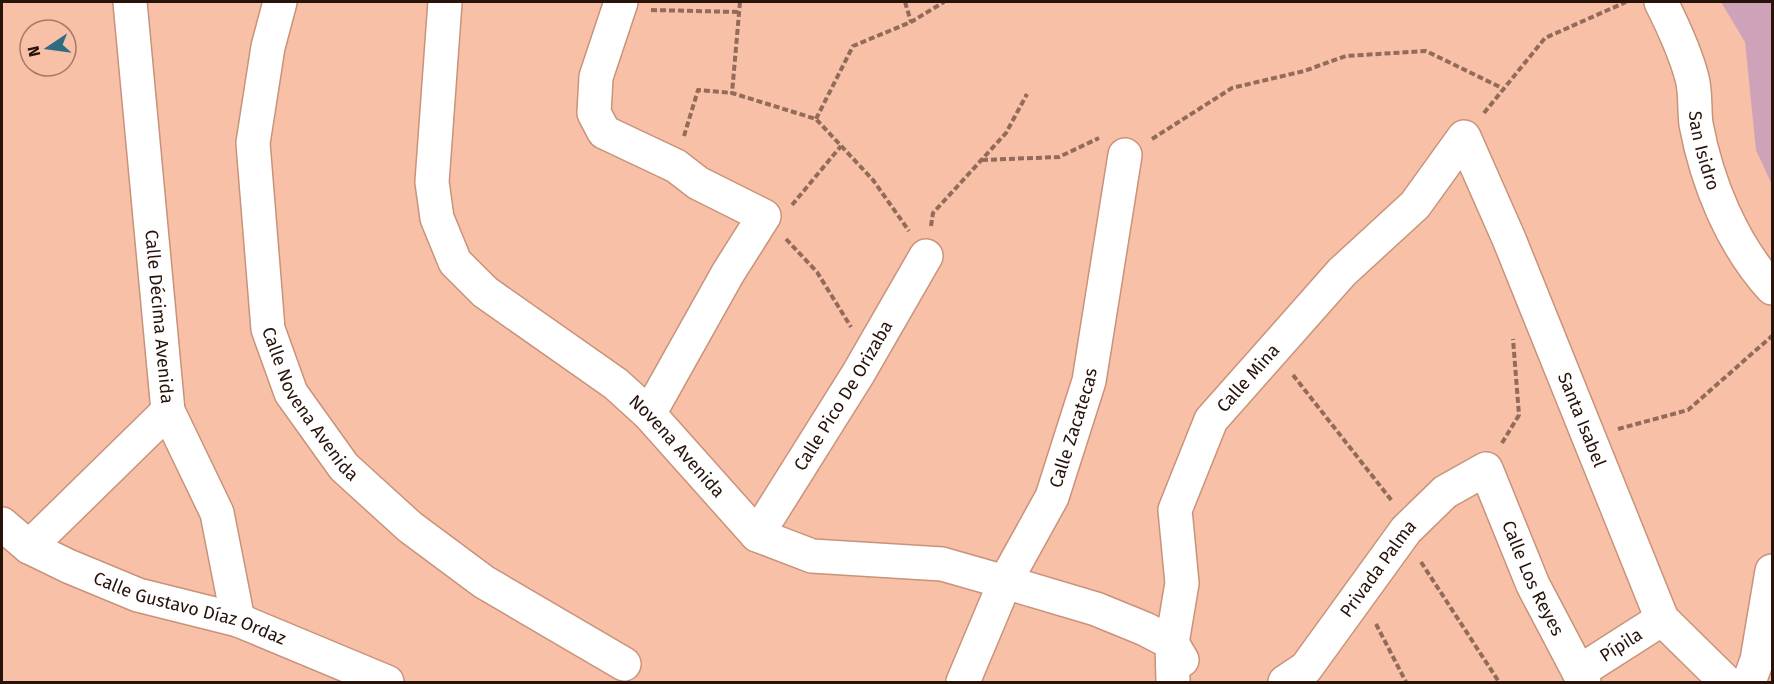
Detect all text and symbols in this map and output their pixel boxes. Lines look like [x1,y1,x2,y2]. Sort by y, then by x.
north arrow [18,18,78,78]
text: N [23,44,44,59]
street label: San Isidro [1684,110,1724,193]
street label: Calle Décima Avenida [140,229,178,405]
street label: Calle Pico De Orizaba [789,317,897,475]
street label: Calle Novena Avenida [257,324,363,486]
street label: Calle Mina [1212,339,1284,417]
street label: Calle Zacatecas [1045,367,1102,491]
street label: Santa Isabel [1553,369,1611,470]
street label: Novena Avenida [624,390,729,502]
street label: Privada Palma [1335,515,1421,622]
street label: Calle Los Reyes [1497,517,1569,640]
street label: Calle Gustavo Díaz Ordaz [90,567,289,650]
street label: Pípila [1596,623,1647,667]

